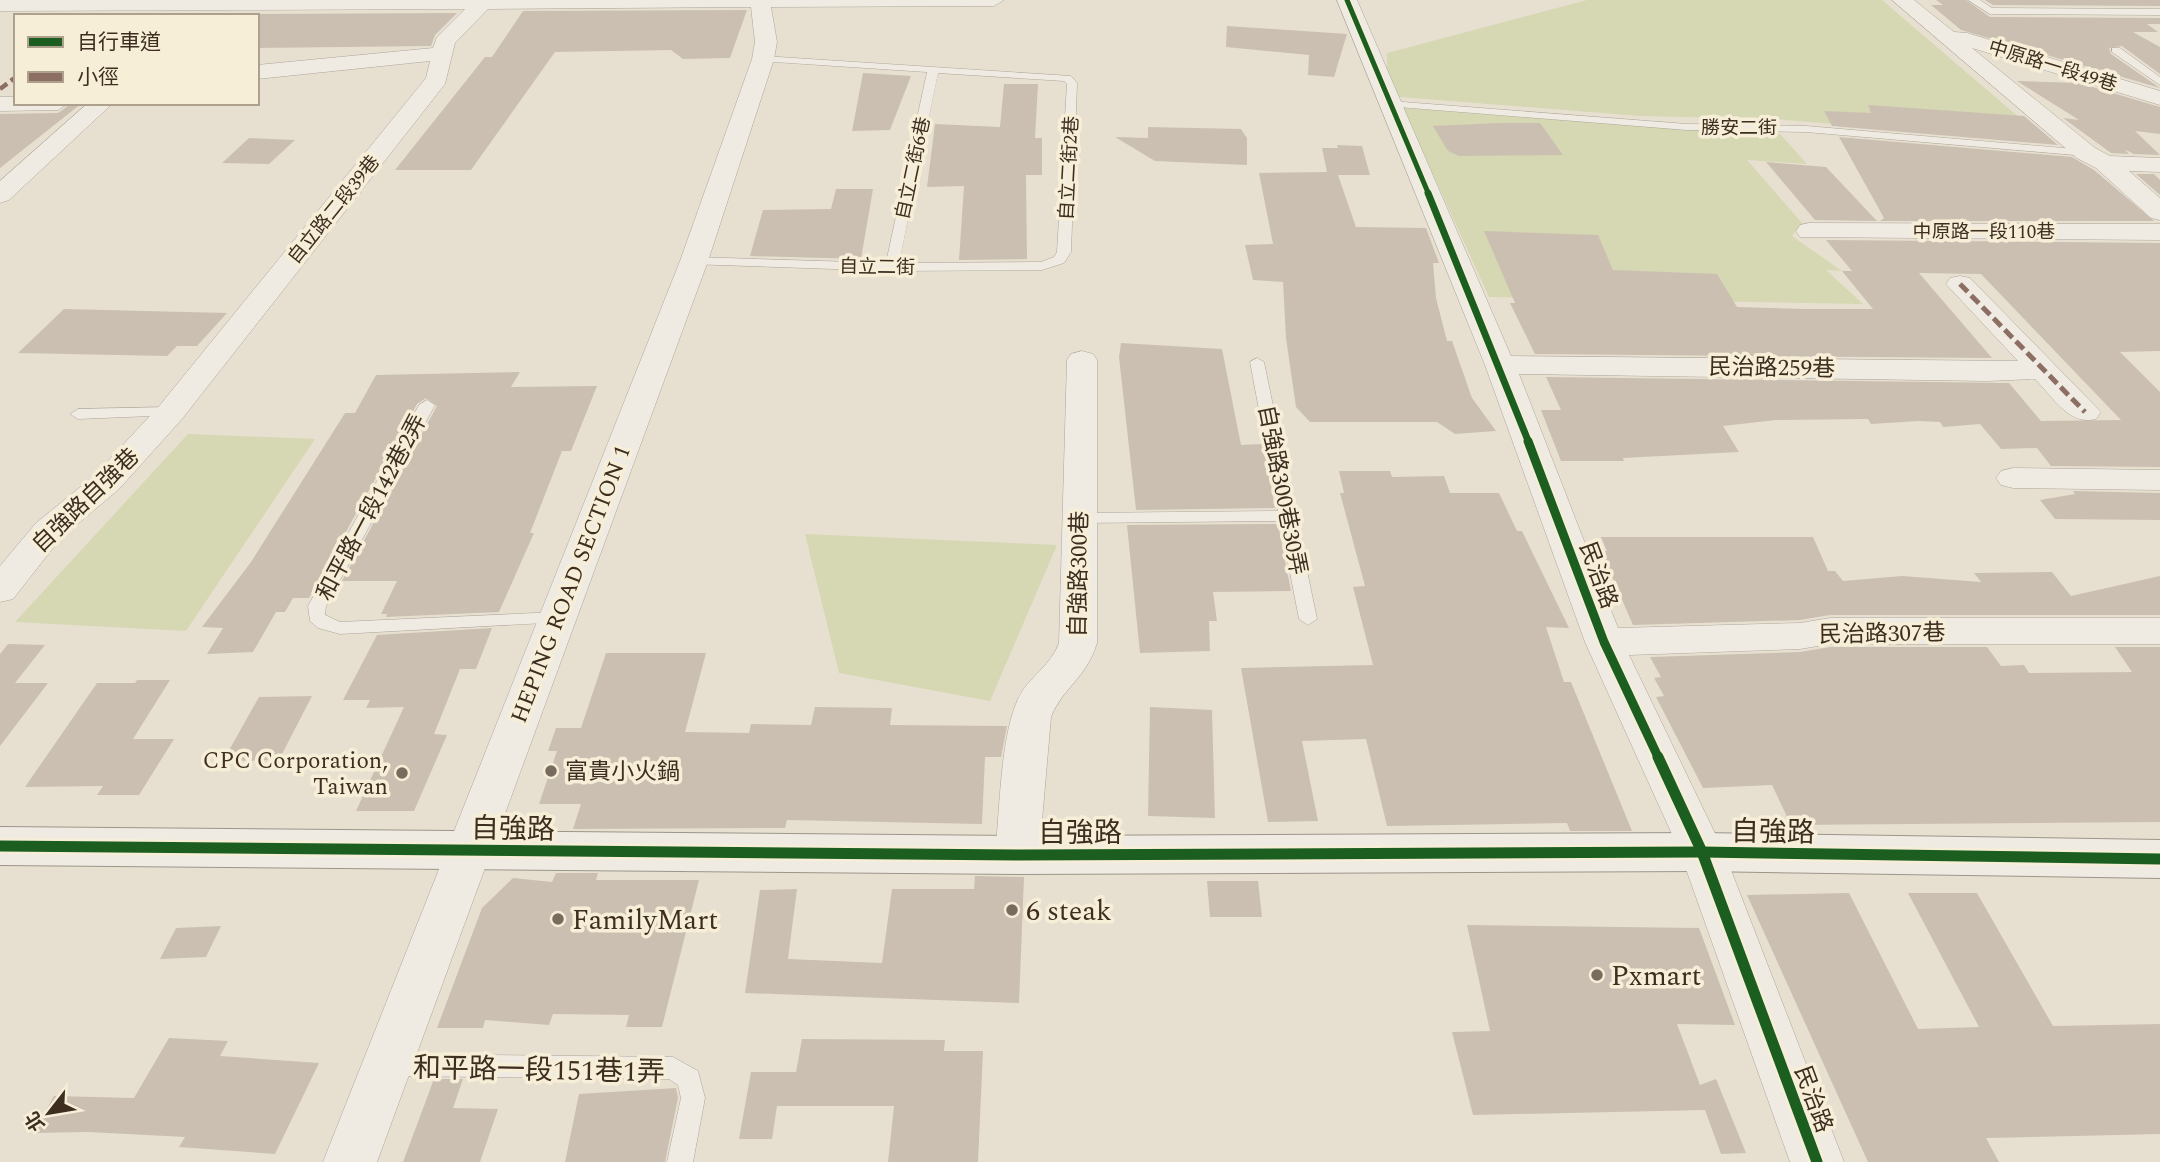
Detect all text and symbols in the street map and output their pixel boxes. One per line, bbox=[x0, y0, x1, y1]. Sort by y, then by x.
legend bbox=[14, 14, 259, 105]
text: 自行車道 bbox=[77, 27, 161, 59]
street label: 中原路一段49巷 bbox=[1985, 33, 2120, 100]
text: 小徑 bbox=[77, 62, 119, 94]
street label: 自立二街6巷 bbox=[888, 114, 939, 222]
street label: 勝安二街 bbox=[1701, 114, 1777, 143]
street label: 自立二街2巷 bbox=[1052, 115, 1087, 221]
street label: 自立路二段39巷 bbox=[281, 149, 387, 271]
street label: 中原路一段110巷 bbox=[1913, 218, 2055, 247]
street label: 自立二街 bbox=[839, 252, 915, 283]
street label: 民治路259巷 bbox=[1708, 350, 1836, 387]
street label: 自強路300巷30弄 bbox=[1248, 402, 1315, 578]
street label: 和平路一段142巷2弄 bbox=[308, 408, 436, 607]
street label: 自強路自強巷 bbox=[24, 441, 148, 562]
street label: HEPING ROAD SECTION 1 bbox=[502, 441, 641, 729]
street label: 自強路300巷 bbox=[1061, 510, 1098, 638]
street label: 民治路 bbox=[1569, 537, 1626, 614]
street label: 民治路307巷 bbox=[1818, 616, 1946, 653]
place label: CPC Corporation, Taiwan bbox=[203, 744, 388, 805]
place label: 富貴小火鍋 bbox=[565, 755, 680, 790]
marker: 富貴小火鍋 bbox=[543, 763, 559, 779]
marker: CPC Corporation, Taiwan bbox=[394, 765, 410, 781]
street label: 自強路 bbox=[471, 807, 555, 852]
street label: 自強路 bbox=[1731, 810, 1815, 855]
street label: 自強路 bbox=[1038, 812, 1122, 855]
place label: 6 steak bbox=[1026, 890, 1112, 933]
place label: FamilyMart bbox=[572, 899, 718, 942]
marker: 6 steak bbox=[1004, 902, 1020, 918]
marker: FamilyMart bbox=[550, 911, 566, 927]
place label: Pxmart bbox=[1611, 955, 1702, 998]
marker: Pxmart bbox=[1589, 967, 1605, 983]
street label: 和平路一段151巷1弄 bbox=[413, 1047, 665, 1094]
street label: 民治路 bbox=[1784, 1061, 1841, 1138]
north arrow bbox=[14, 1078, 84, 1148]
text: 北 bbox=[18, 1105, 53, 1137]

